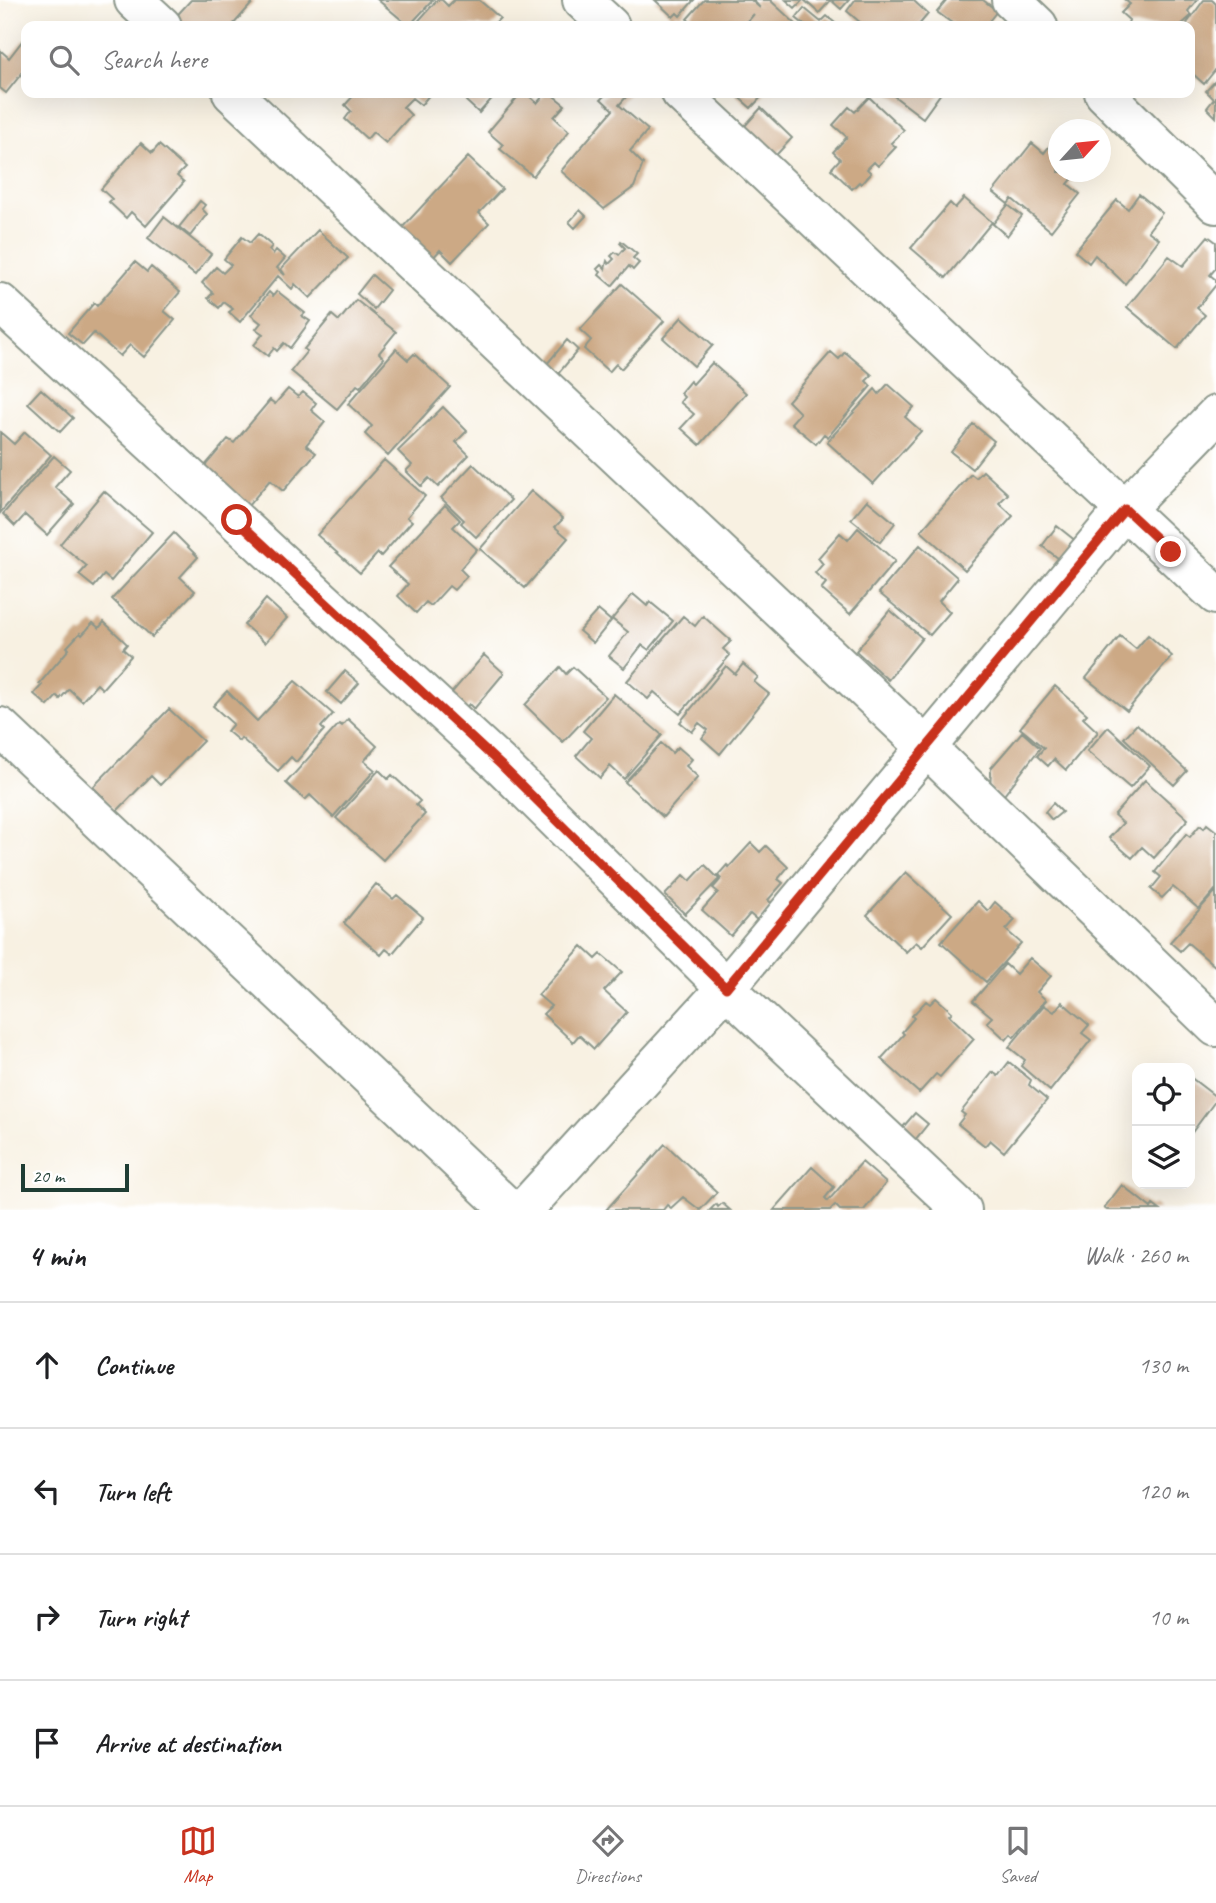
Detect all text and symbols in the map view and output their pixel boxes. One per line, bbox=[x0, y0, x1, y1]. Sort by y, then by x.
search box bbox=[21, 21, 1195, 98]
icon: search bbox=[45, 41, 83, 79]
text: Search here bbox=[101, 43, 207, 76]
north arrow bbox=[1048, 119, 1111, 182]
route start bbox=[221, 504, 252, 535]
route end bbox=[1155, 536, 1186, 567]
map controls bbox=[1132, 1063, 1195, 1189]
button: locate bbox=[1132, 1063, 1195, 1126]
button: layers bbox=[1132, 1126, 1195, 1189]
scale bar bbox=[21, 1161, 130, 1193]
text: 20 m bbox=[32, 1164, 64, 1188]
text: 4 min bbox=[28, 1237, 85, 1275]
text: Walk · 260 m bbox=[1084, 1241, 1188, 1270]
icon: ahead bbox=[28, 1346, 66, 1384]
text: Continue bbox=[95, 1349, 173, 1382]
text: 130 m bbox=[1139, 1351, 1188, 1380]
icon: left bbox=[28, 1472, 66, 1510]
text: Turn left bbox=[95, 1475, 170, 1508]
text: 120 m bbox=[1139, 1477, 1188, 1506]
icon: right bbox=[28, 1598, 66, 1636]
text: Turn right bbox=[95, 1601, 186, 1634]
text: 10 m bbox=[1149, 1603, 1188, 1632]
icon: arrive bbox=[28, 1724, 66, 1762]
text: Arrive at destination bbox=[95, 1727, 281, 1760]
tab: Map bbox=[179, 1822, 217, 1888]
tab: Directions bbox=[575, 1822, 641, 1888]
tab: Saved bbox=[999, 1822, 1037, 1888]

